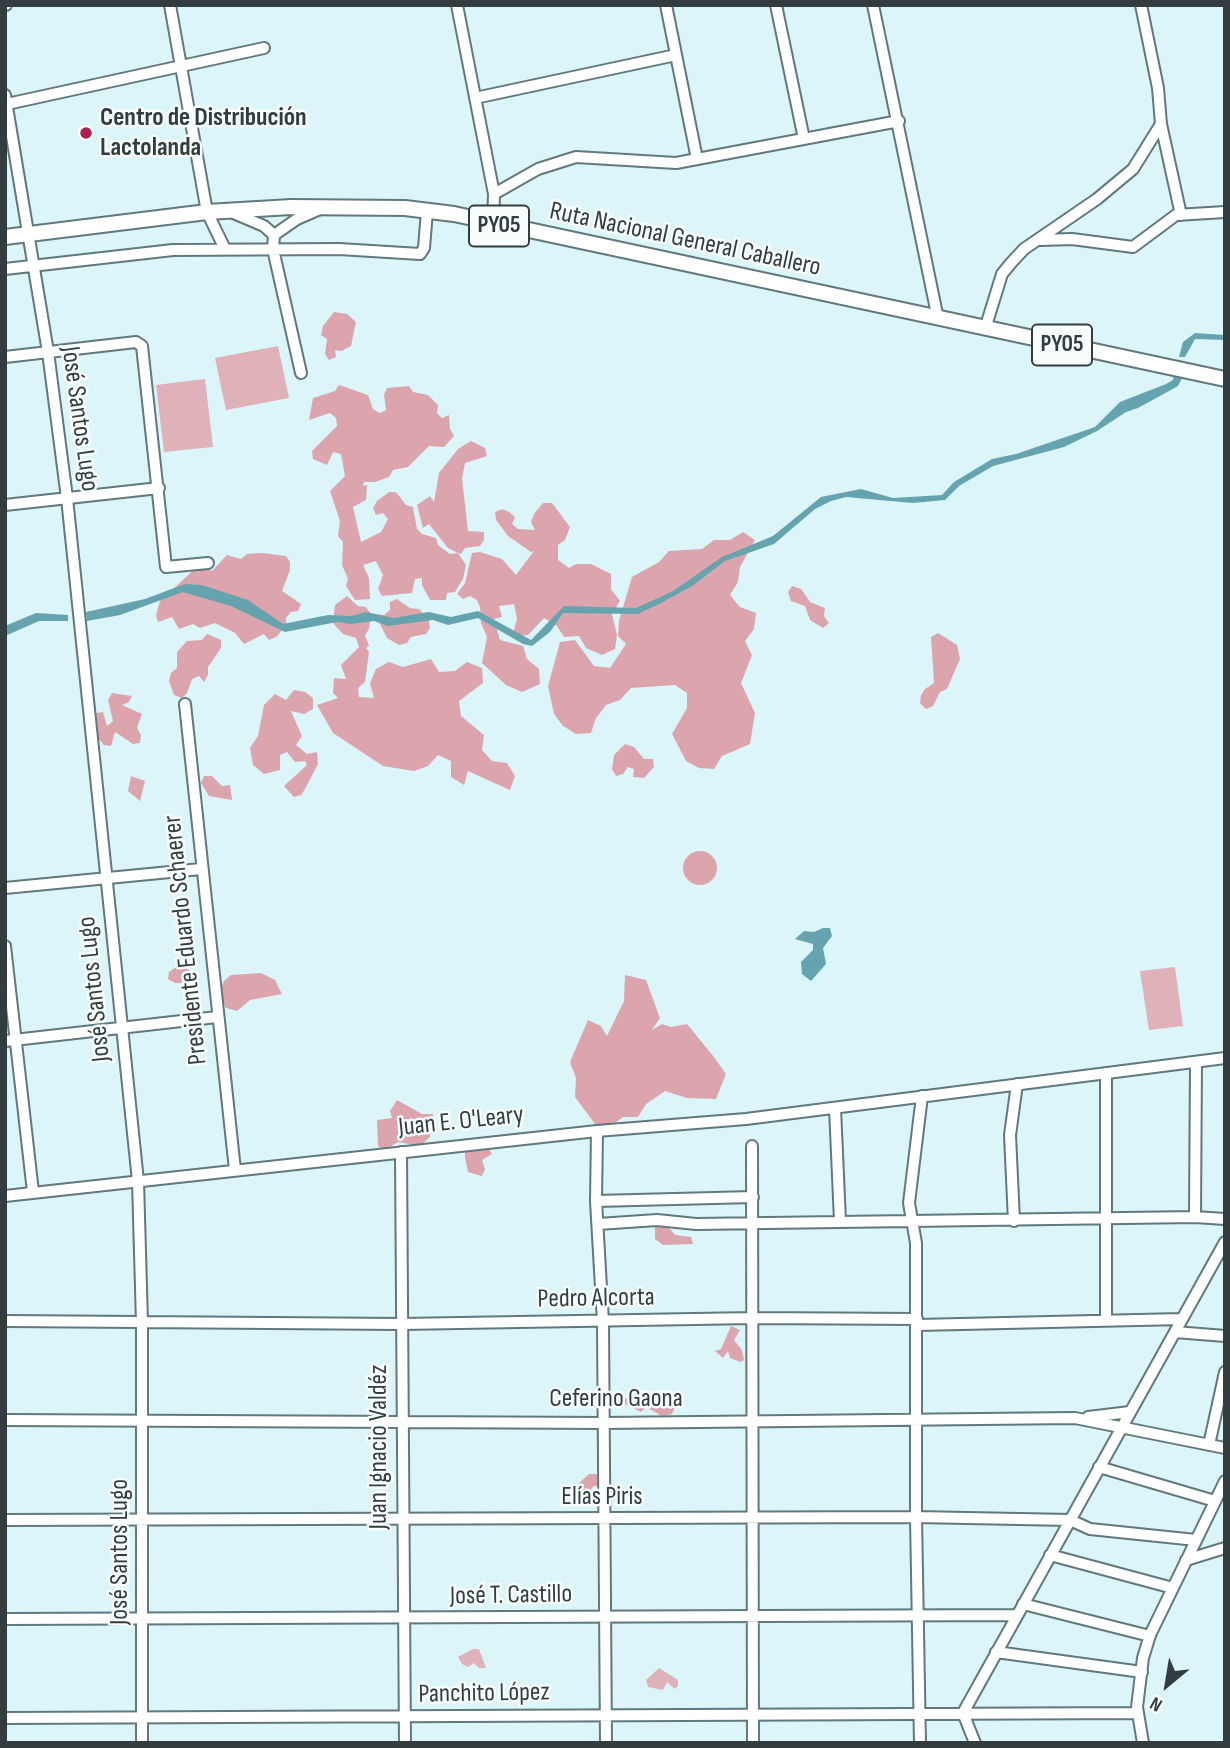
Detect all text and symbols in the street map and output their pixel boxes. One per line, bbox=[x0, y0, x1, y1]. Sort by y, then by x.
place label: Centro de Distribución Lactolanda bbox=[100, 102, 307, 164]
marker: Centro de Distribución Lactolanda bbox=[78, 125, 94, 141]
street label: Ruta Nacional General Caballero bbox=[547, 196, 823, 284]
road number: PY05 bbox=[469, 206, 529, 246]
road number: PY05 bbox=[1032, 324, 1092, 366]
street label: José Santos Lugo bbox=[53, 345, 105, 493]
street label: Presidente Eduardo Schaerer bbox=[157, 814, 215, 1066]
street label: José Santos Lugo bbox=[72, 915, 118, 1063]
street label: Juan E. O'Leary bbox=[397, 1100, 525, 1144]
street label: Pedro Alcorta bbox=[537, 1282, 655, 1316]
street label: Juan Ignacio Valdéz bbox=[363, 1365, 395, 1529]
street label: Ceferino Gaona bbox=[549, 1383, 683, 1415]
street label: José Santos Lugo bbox=[104, 1479, 136, 1625]
street label: Elías Piris bbox=[561, 1481, 643, 1513]
street label: José T. Castillo bbox=[450, 1579, 572, 1613]
north arrow bbox=[1132, 1650, 1202, 1720]
street label: Panchito López bbox=[418, 1677, 550, 1711]
text: N bbox=[1146, 1691, 1166, 1716]

